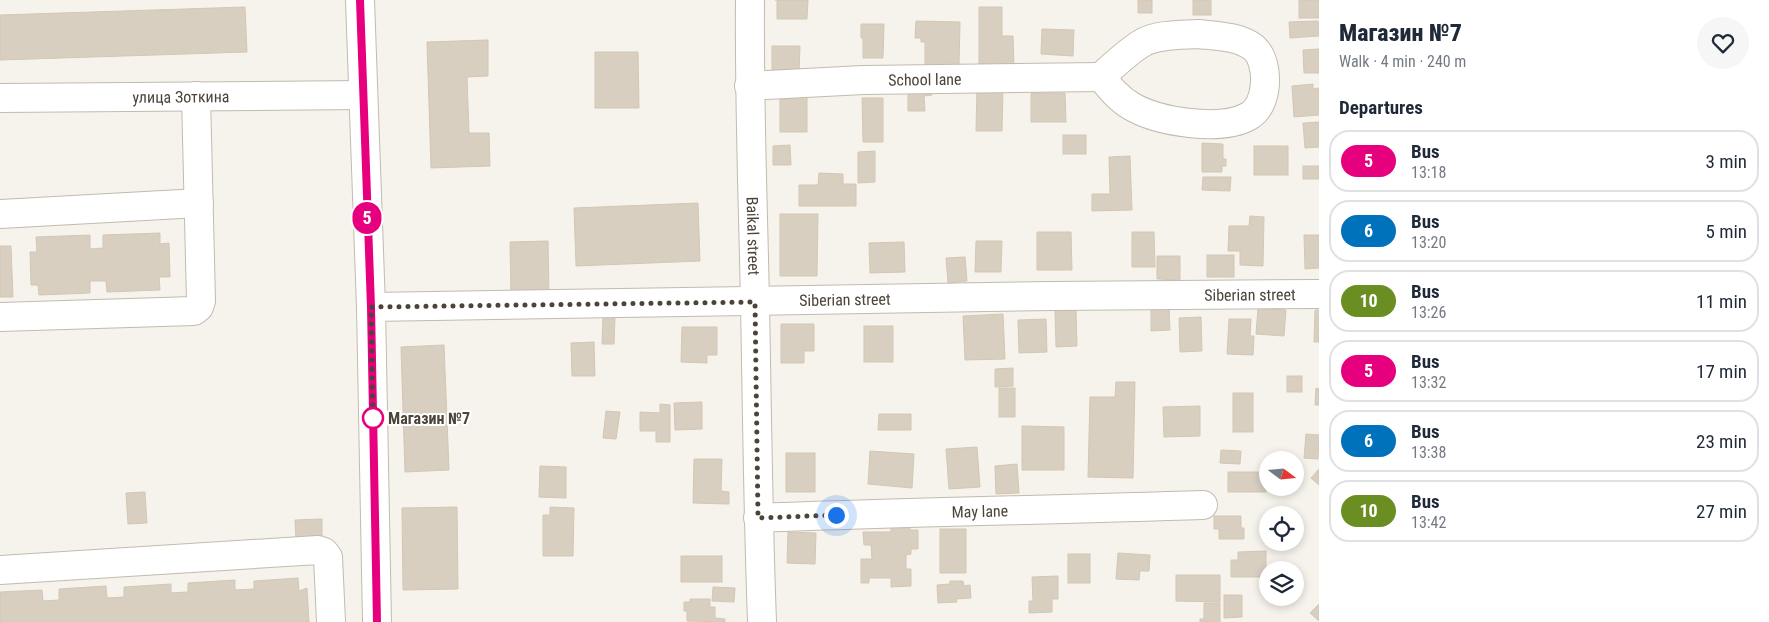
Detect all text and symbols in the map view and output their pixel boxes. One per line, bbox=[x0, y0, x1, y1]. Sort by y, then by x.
button: heart bbox=[1697, 17, 1749, 69]
text: Магазин №7 bbox=[1339, 19, 1462, 47]
text: Walk · 4 min · 240 m bbox=[1339, 52, 1466, 71]
street label: School lane bbox=[888, 70, 962, 90]
street label: улица Зоткина bbox=[132, 87, 230, 107]
text: Departures bbox=[1339, 96, 1423, 119]
text: Bus bbox=[1411, 140, 1440, 163]
text: 5 bbox=[1364, 150, 1373, 171]
text: 3 min bbox=[1705, 150, 1747, 173]
text: 13:18 bbox=[1411, 163, 1446, 182]
street label: Baikal street bbox=[742, 196, 763, 276]
line badge: 5 bbox=[351, 202, 383, 234]
text: 5 bbox=[362, 207, 372, 228]
text: Bus bbox=[1411, 210, 1440, 233]
text: 6 bbox=[1364, 220, 1373, 241]
text: 5 min bbox=[1705, 220, 1747, 243]
text: 13:20 bbox=[1411, 233, 1446, 252]
text: Bus bbox=[1411, 280, 1440, 303]
street label: Siberian street bbox=[1204, 285, 1296, 305]
street label: Siberian street bbox=[799, 290, 891, 310]
text: 10 bbox=[1359, 290, 1378, 311]
text: 11 min bbox=[1696, 290, 1747, 313]
text: 13:26 bbox=[1411, 303, 1446, 322]
text: Bus bbox=[1411, 350, 1440, 373]
text: 5 bbox=[1364, 360, 1373, 381]
text: 17 min bbox=[1696, 360, 1747, 383]
text: 13:32 bbox=[1411, 373, 1446, 392]
marker: Магазин №7 bbox=[362, 407, 384, 429]
place label: Магазин №7 bbox=[388, 409, 470, 428]
text: Bus bbox=[1411, 420, 1440, 443]
text: 6 bbox=[1364, 430, 1373, 451]
text: 23 min bbox=[1696, 430, 1747, 453]
text: 13:38 bbox=[1411, 443, 1446, 462]
north arrow bbox=[1259, 451, 1304, 496]
map controls bbox=[1259, 451, 1304, 606]
text: Bus bbox=[1411, 490, 1440, 513]
text: 10 bbox=[1359, 500, 1378, 521]
text: 27 min bbox=[1696, 500, 1747, 523]
street label: May lane bbox=[951, 501, 1008, 522]
your location bbox=[824, 503, 849, 528]
button: locate bbox=[1259, 506, 1304, 551]
text: 13:42 bbox=[1411, 513, 1446, 532]
button: layers bbox=[1259, 561, 1304, 606]

